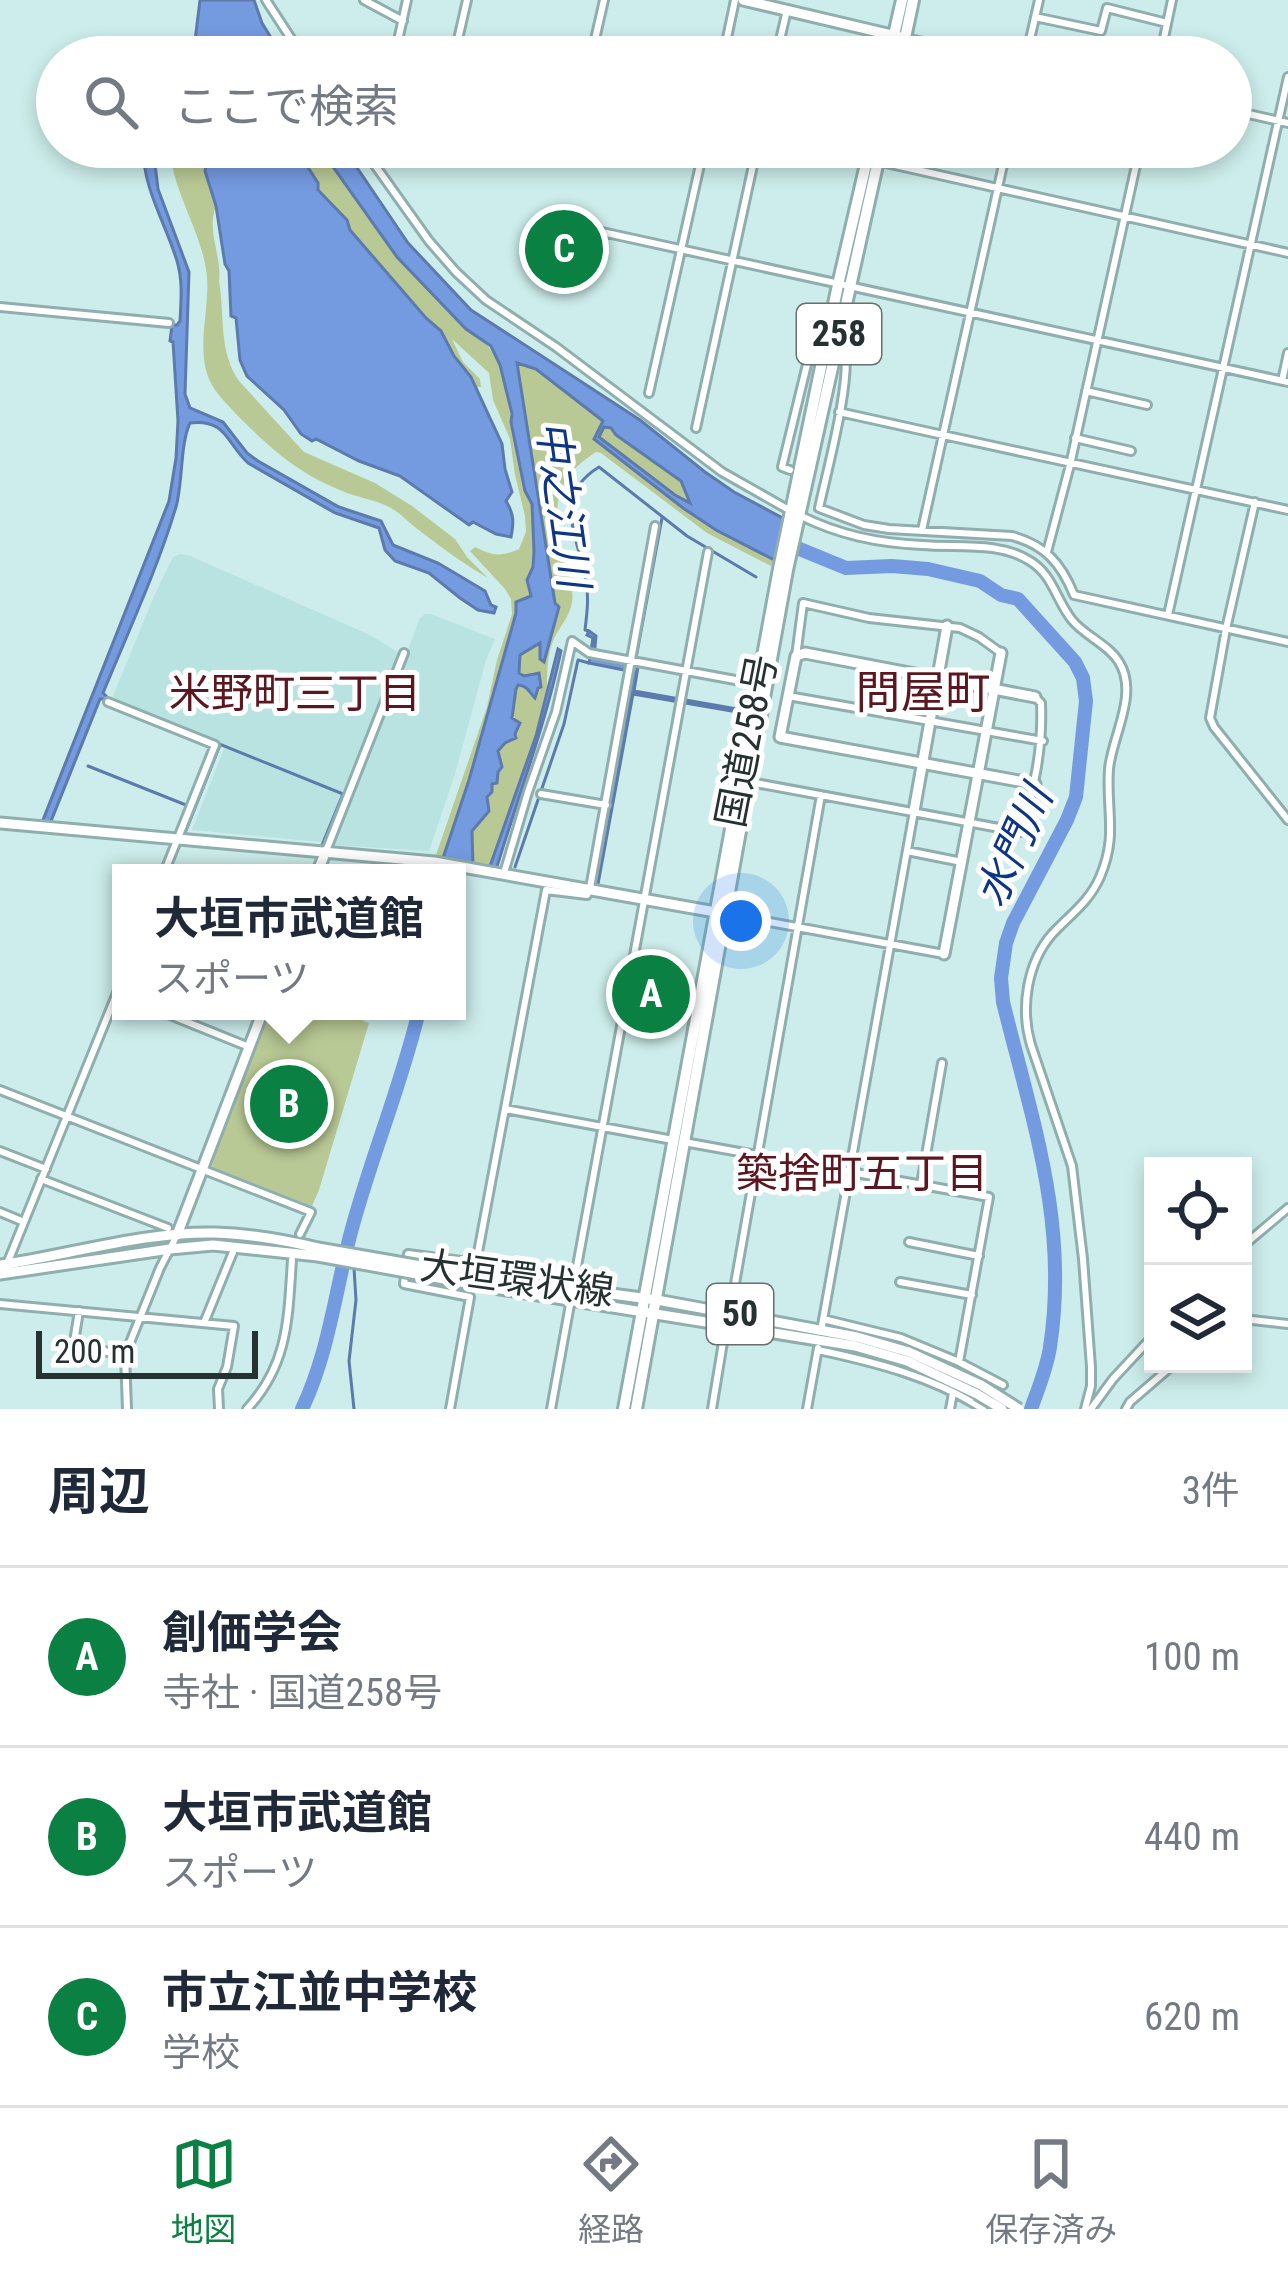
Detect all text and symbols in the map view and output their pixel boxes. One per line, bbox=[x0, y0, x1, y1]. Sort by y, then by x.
search box bbox=[36, 36, 1252, 168]
icon: search bbox=[78, 69, 144, 135]
text: ここで検索 bbox=[174, 80, 399, 133]
pin: C bbox=[525, 204, 603, 294]
road number: 258 bbox=[797, 304, 881, 364]
water label: 中之江川 bbox=[527, 417, 600, 595]
street label: 国道258号 bbox=[708, 651, 786, 831]
district label: 問屋町 bbox=[855, 666, 991, 719]
district label: 米野町三丁目 bbox=[169, 669, 421, 718]
water label: 水門川 bbox=[966, 775, 1064, 914]
popup bbox=[112, 864, 466, 1020]
your location bbox=[711, 891, 771, 951]
text: 大垣市武道館 bbox=[154, 892, 424, 945]
pin: A bbox=[612, 949, 690, 1039]
text: スポーツ bbox=[154, 956, 309, 1002]
pin: B bbox=[250, 1059, 328, 1149]
district label: 築捨町五丁目 bbox=[736, 1149, 988, 1198]
map controls bbox=[1144, 1157, 1252, 1373]
button: locate bbox=[1144, 1157, 1252, 1265]
street label: 大垣環状線 bbox=[417, 1243, 617, 1315]
button: layers bbox=[1144, 1265, 1252, 1373]
road number: 50 bbox=[707, 1284, 773, 1344]
scale bar bbox=[36, 1325, 258, 1378]
text: 200 m bbox=[54, 1332, 135, 1371]
text: 周辺 bbox=[48, 1462, 150, 1521]
text: 3件 bbox=[1182, 1468, 1240, 1514]
text: 創価学会 bbox=[162, 1606, 342, 1659]
text: A bbox=[75, 1634, 99, 1680]
text: 100 m bbox=[1144, 1634, 1240, 1680]
text: 寺社 · 国道258号 bbox=[162, 1670, 442, 1716]
text: 大垣市武道館 bbox=[162, 1786, 432, 1839]
text: B bbox=[76, 1814, 98, 1860]
text: 440 m bbox=[1144, 1814, 1240, 1860]
text: スポーツ bbox=[162, 1850, 317, 1896]
text: 市立江並中学校 bbox=[162, 1966, 477, 2019]
text: C bbox=[76, 1994, 98, 2040]
text: 620 m bbox=[1144, 1994, 1240, 2040]
text: 学校 bbox=[162, 2030, 240, 2076]
tab: 地図 bbox=[171, 2131, 237, 2251]
tab: 経路 bbox=[578, 2131, 644, 2251]
tab: 保存済み bbox=[985, 2131, 1117, 2251]

